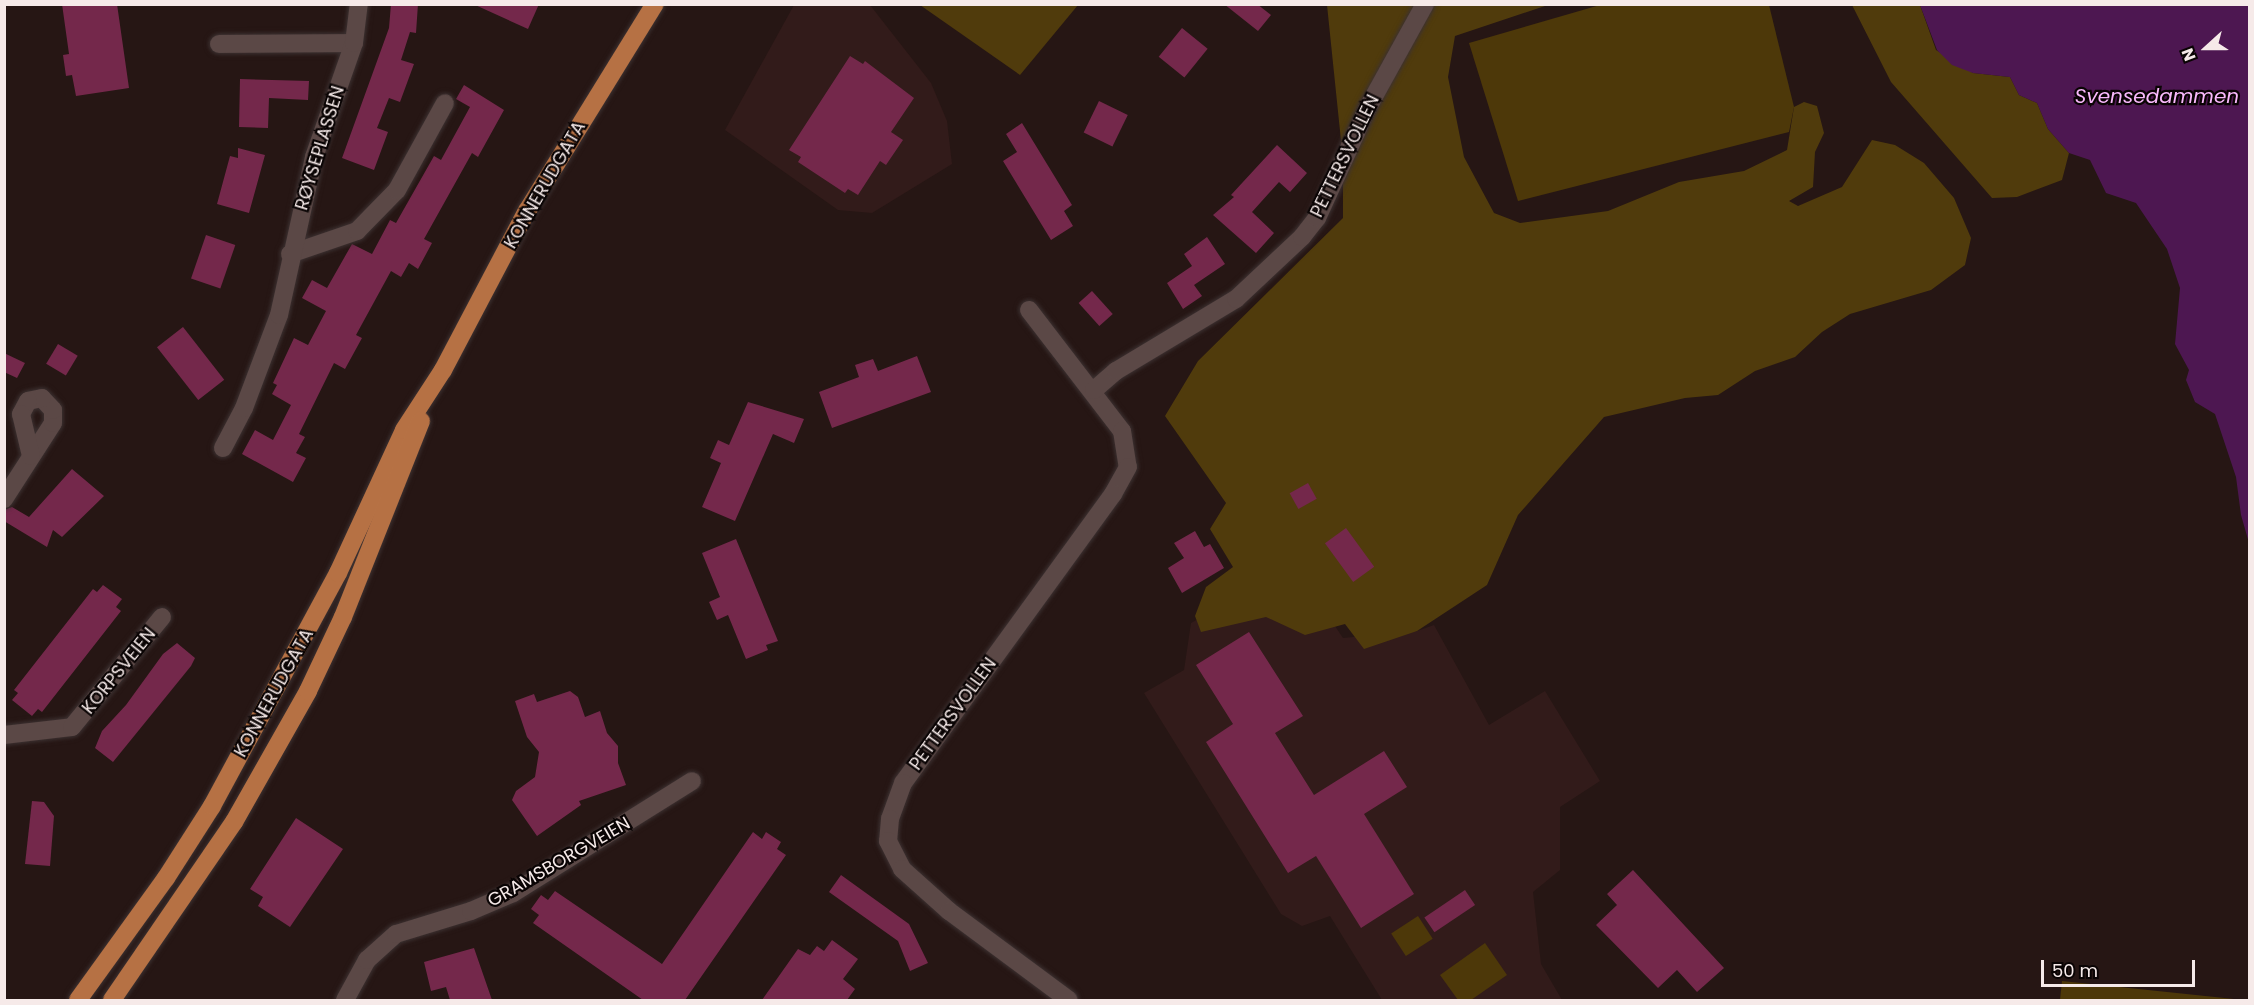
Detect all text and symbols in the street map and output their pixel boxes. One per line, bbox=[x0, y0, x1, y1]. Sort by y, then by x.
north arrow bbox=[2176, 18, 2236, 78]
text: N bbox=[2176, 45, 2202, 64]
street label: RØYSEPLASSEN bbox=[291, 83, 349, 213]
water label: Svensedammen bbox=[2075, 84, 2239, 108]
street label: PETTERSVOLLEN bbox=[1306, 91, 1384, 221]
street label: KONNERUDGATA bbox=[500, 118, 590, 252]
street label: KORPSVEIEN bbox=[78, 624, 160, 718]
street label: KONNERUDGATA bbox=[230, 625, 318, 761]
street label: PETTERSVOLLEN bbox=[905, 654, 1001, 774]
street label: GRAMSBORGVEIEN bbox=[484, 812, 634, 912]
scale bar bbox=[2044, 948, 2198, 986]
text: 50 m bbox=[2052, 958, 2098, 983]

